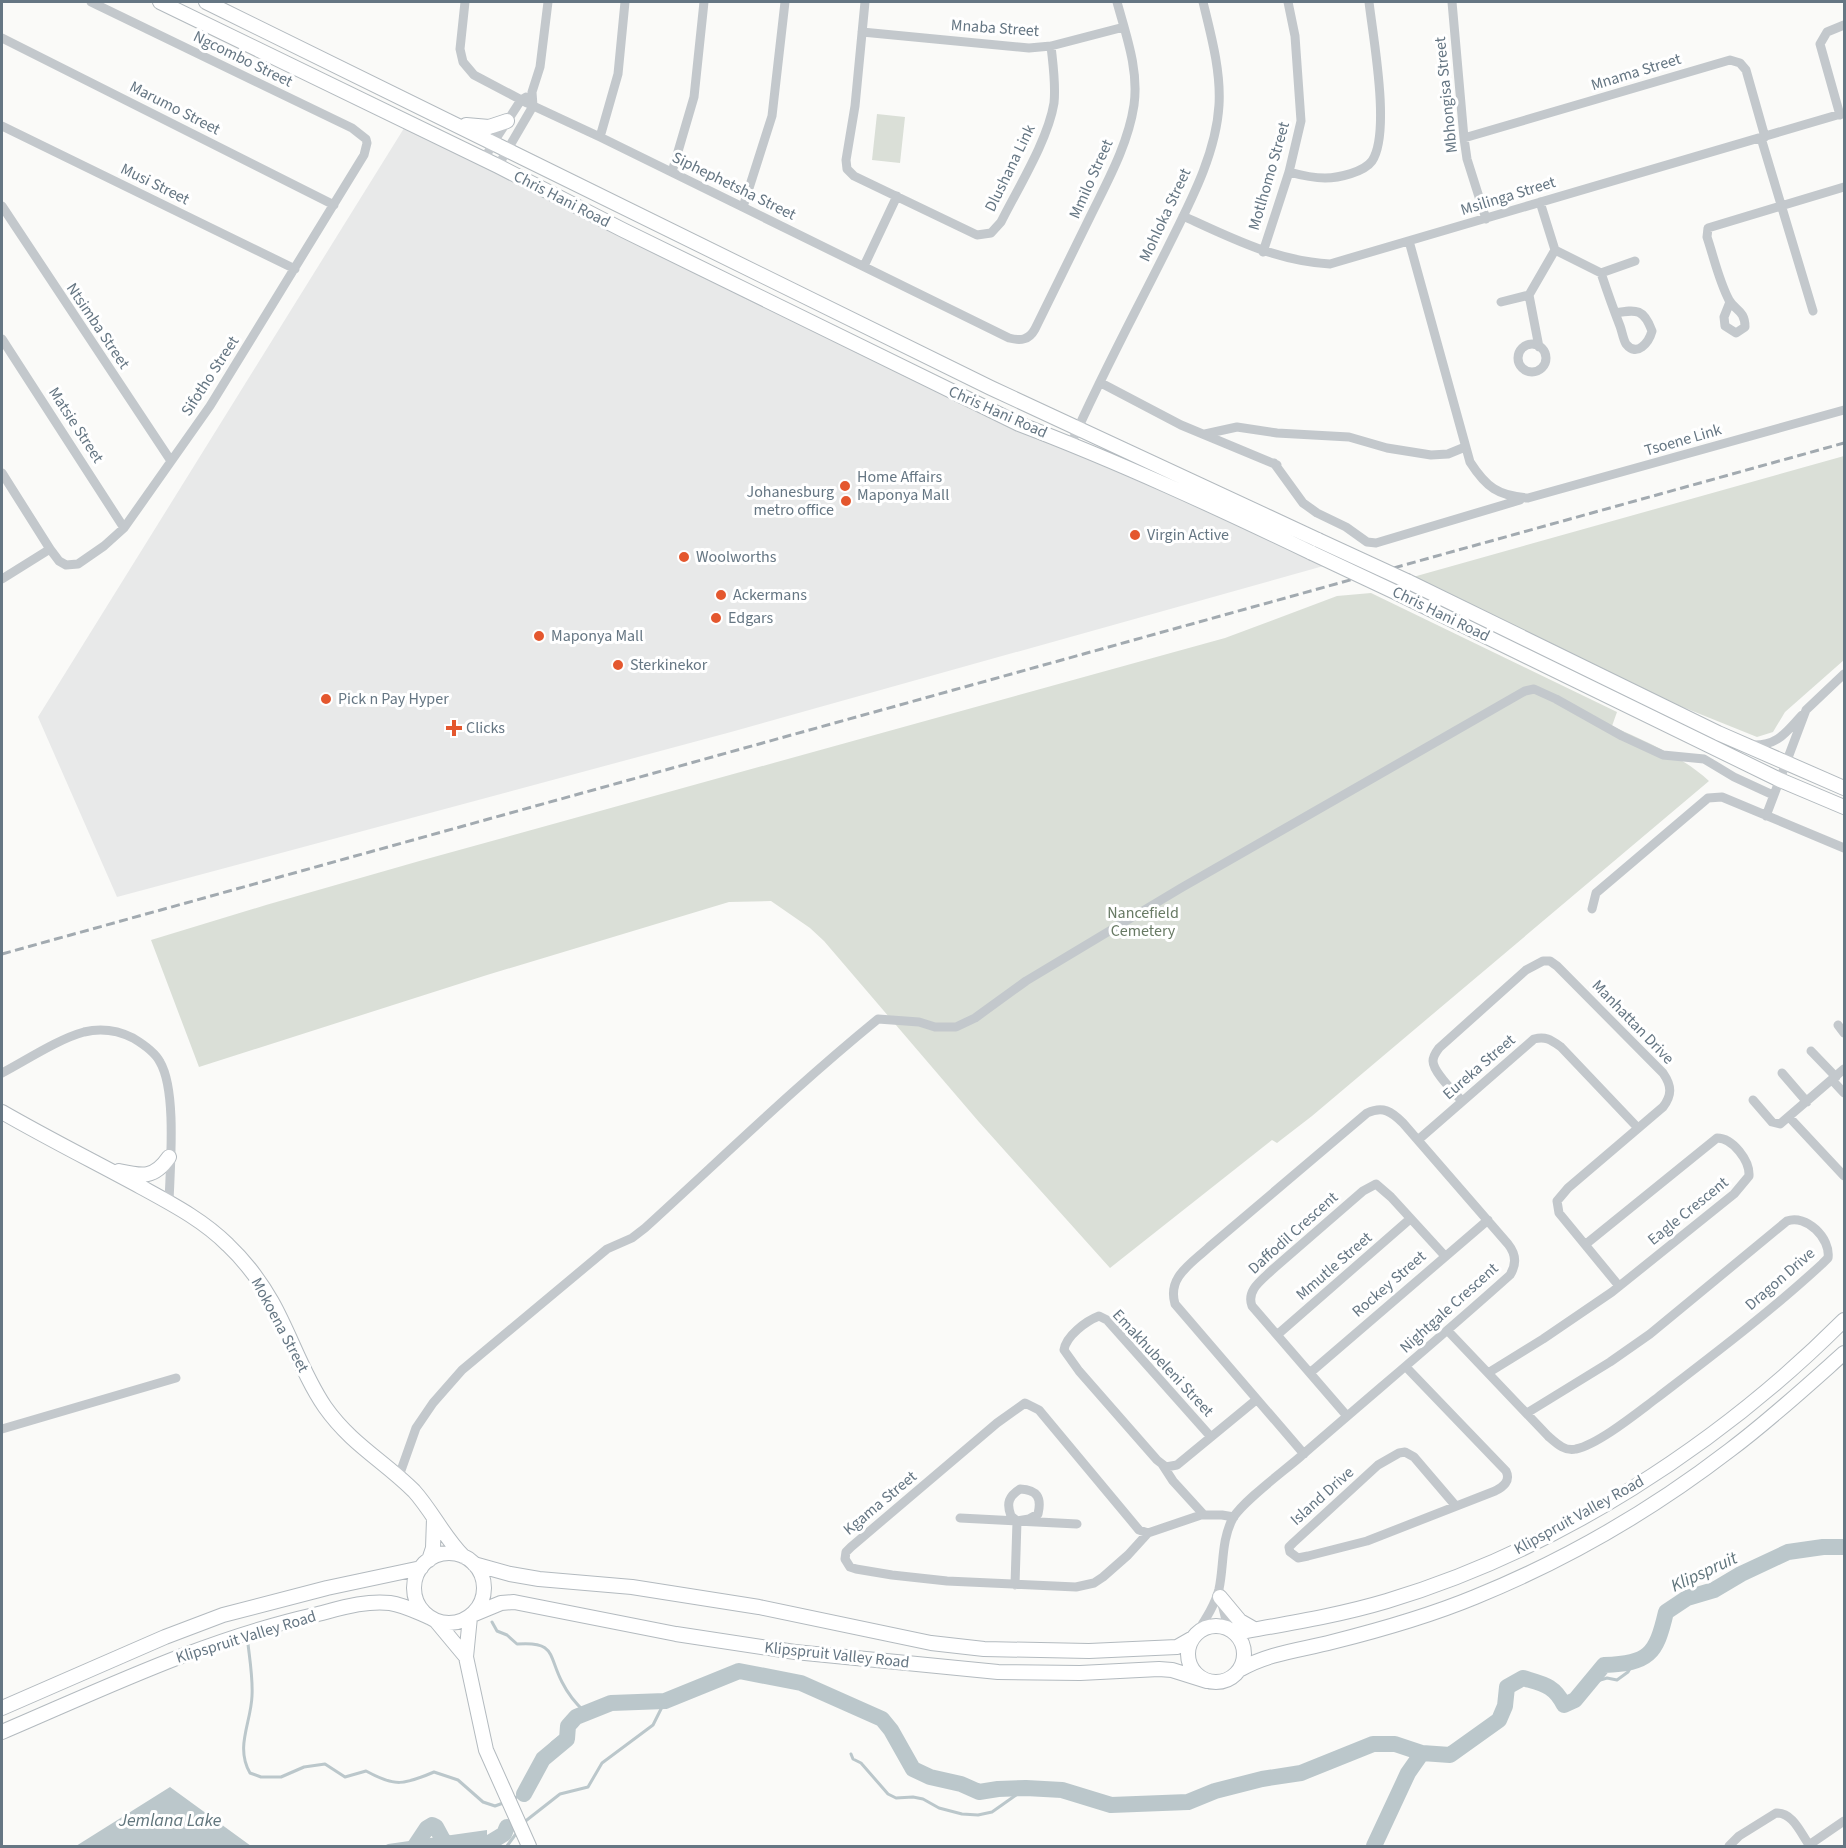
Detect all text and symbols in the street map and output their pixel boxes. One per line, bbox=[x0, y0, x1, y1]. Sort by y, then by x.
street label: Mnaba Street bbox=[950, 14, 1040, 42]
street label: Ngcombo Street bbox=[190, 25, 297, 93]
street label: Mbhongisa Street bbox=[1429, 35, 1463, 154]
street label: Mnama Street bbox=[1588, 48, 1684, 96]
street label: Marumo Street bbox=[126, 76, 225, 141]
street label: Motlhomo Street bbox=[1243, 119, 1295, 233]
street label: Dlushana Link bbox=[979, 121, 1041, 215]
street label: Mmilo Street bbox=[1064, 135, 1119, 222]
street label: Siphephetsha Street bbox=[668, 146, 800, 226]
street label: Musi Street bbox=[117, 158, 194, 210]
street label: Mohloka Street bbox=[1134, 164, 1197, 265]
street label: Chris Hani Road bbox=[510, 165, 614, 233]
street label: Msilinga Street bbox=[1458, 171, 1559, 221]
street label: Ntsimba Street bbox=[61, 279, 135, 374]
street label: Sifotho Street bbox=[176, 331, 244, 420]
street label: Chris Hani Road bbox=[945, 380, 1051, 444]
street label: Matsie Street bbox=[43, 383, 109, 468]
street label: Tsoene Link bbox=[1642, 418, 1724, 461]
place label: Home Affairs Maponya Mall bbox=[857, 466, 949, 506]
marker: Home Affairs Maponya Mall bbox=[838, 479, 852, 493]
place label: Johanesburg metro office bbox=[746, 481, 834, 521]
marker: Johanesburg metro office bbox=[839, 494, 853, 508]
place label: Virgin Active bbox=[1147, 524, 1229, 546]
marker: Virgin Active bbox=[1128, 528, 1142, 542]
place label: Woolworths bbox=[696, 546, 777, 568]
marker: Woolworths bbox=[677, 550, 691, 564]
street label: Chris Hani Road bbox=[1389, 581, 1493, 647]
place label: Ackermans bbox=[733, 584, 807, 606]
marker: Ackermans bbox=[714, 588, 728, 602]
place label: Edgars bbox=[728, 607, 774, 629]
marker: Edgars bbox=[709, 611, 723, 625]
place label: Maponya Mall bbox=[551, 625, 643, 647]
marker: Maponya Mall bbox=[532, 629, 546, 643]
place label: Sterkinekor bbox=[630, 654, 708, 676]
marker: Sterkinekor bbox=[611, 658, 625, 672]
place label: Pick n Pay Hyper bbox=[338, 688, 449, 710]
marker: Pick n Pay Hyper bbox=[319, 692, 333, 706]
place label: Clicks bbox=[466, 717, 505, 739]
marker: Clicks bbox=[447, 721, 461, 735]
park label: Nancefield Cemetery bbox=[1107, 902, 1179, 942]
street label: Manhattan Drive bbox=[1587, 975, 1679, 1069]
street label: Eureka Street bbox=[1438, 1029, 1520, 1105]
street label: Eagle Crescent bbox=[1643, 1171, 1733, 1250]
street label: Daffodil Crescent bbox=[1243, 1186, 1343, 1279]
street label: Mmutle Street bbox=[1291, 1226, 1377, 1305]
street label: Dragon Drive bbox=[1740, 1242, 1820, 1316]
street label: Rockey Street bbox=[1347, 1245, 1431, 1322]
street label: Nightgale Crescent bbox=[1395, 1257, 1503, 1358]
street label: Mokoena Street bbox=[246, 1274, 315, 1377]
street label: Emakhubeleni Street bbox=[1107, 1304, 1219, 1422]
street label: Island Drive bbox=[1285, 1462, 1359, 1530]
street label: Kgama Street bbox=[839, 1465, 922, 1540]
street label: Klipspruit Valley Road bbox=[1510, 1470, 1648, 1560]
water label: Klipspruit bbox=[1667, 1545, 1742, 1598]
street label: Klipspruit Valley Road bbox=[173, 1605, 319, 1669]
street label: Klipspruit Valley Road bbox=[763, 1636, 911, 1674]
water label: Jemlana Lake bbox=[118, 1808, 222, 1833]

